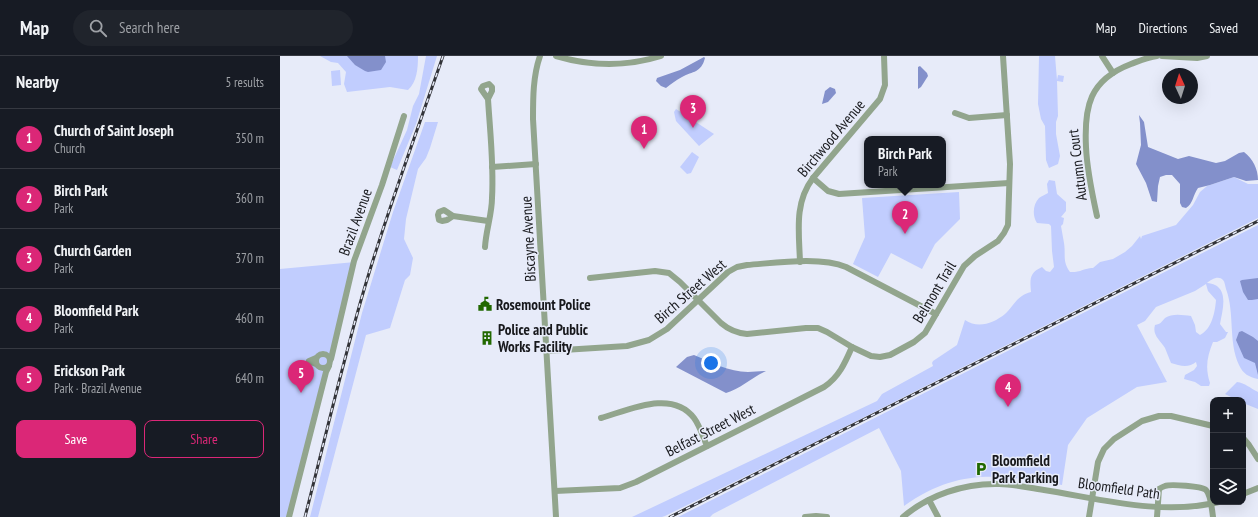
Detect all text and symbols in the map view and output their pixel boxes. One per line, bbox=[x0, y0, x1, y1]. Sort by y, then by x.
search box bbox=[73, 10, 353, 46]
text: Map bbox=[20, 16, 49, 40]
icon: search bbox=[87, 17, 109, 39]
text: Search here bbox=[119, 18, 180, 37]
text: Map bbox=[1096, 19, 1116, 37]
text: Directions bbox=[1138, 19, 1187, 37]
text: Saved bbox=[1209, 19, 1238, 37]
north arrow bbox=[1162, 68, 1198, 104]
text: Nearby bbox=[16, 71, 59, 93]
text: 5 results bbox=[225, 74, 264, 91]
pin: 3 bbox=[680, 95, 706, 128]
street label: Birchwood Avenue bbox=[793, 95, 869, 181]
pin: 1 bbox=[631, 116, 657, 149]
text: Church of Saint Joseph bbox=[54, 121, 174, 140]
street label: Autumn Court bbox=[1063, 128, 1091, 202]
text: 1 bbox=[26, 130, 32, 147]
text: 350 m bbox=[235, 130, 264, 147]
popup bbox=[864, 136, 946, 188]
text: Church bbox=[54, 140, 85, 157]
text: Birch Park bbox=[878, 144, 932, 163]
text: Park bbox=[878, 163, 897, 180]
text: Birch Park bbox=[54, 181, 108, 200]
street label: Brazil Avenue bbox=[334, 186, 376, 258]
text: 2 bbox=[26, 190, 32, 207]
text: 360 m bbox=[235, 190, 264, 207]
street label: Biscayne Avenue bbox=[516, 196, 540, 282]
text: Park bbox=[54, 200, 73, 217]
pin: 2 bbox=[892, 201, 918, 234]
text: Church Garden bbox=[54, 241, 132, 260]
text: 3 bbox=[26, 250, 32, 267]
text: 370 m bbox=[235, 250, 264, 267]
street label: Birch Street West bbox=[650, 255, 730, 327]
street label: Belmont Trail bbox=[908, 257, 960, 326]
text: Park bbox=[54, 260, 73, 277]
place label: Rosemount Police bbox=[496, 295, 591, 314]
public building icon: Rosemount Police bbox=[477, 296, 493, 312]
text: Bloomfield Park bbox=[54, 301, 139, 320]
text: 4 bbox=[26, 310, 32, 327]
text: 460 m bbox=[235, 310, 264, 327]
text: Park bbox=[54, 320, 73, 337]
place label: Police and Public Works Facility bbox=[497, 320, 589, 356]
building icon: Police and Public Works Facility bbox=[479, 330, 495, 346]
your location bbox=[701, 353, 721, 373]
pin: 5 bbox=[288, 360, 314, 393]
text: Erickson Park bbox=[54, 361, 125, 380]
text: 5 bbox=[26, 370, 32, 387]
text: 640 m bbox=[235, 370, 264, 387]
pin: 4 bbox=[995, 374, 1021, 407]
text: Park · Brazil Avenue bbox=[54, 380, 142, 397]
map controls bbox=[1210, 397, 1246, 505]
button: + bbox=[1210, 397, 1246, 433]
street label: Belfast Street West bbox=[662, 399, 758, 461]
button: Save bbox=[16, 420, 136, 458]
button: Share bbox=[144, 420, 264, 458]
button: − bbox=[1210, 433, 1246, 469]
place label: Bloomfield Park Parking bbox=[992, 451, 1059, 487]
parking icon: Bloomfield Park Parking bbox=[973, 461, 989, 477]
button: layers bbox=[1210, 469, 1246, 505]
street label: Bloomfield Path bbox=[1077, 473, 1161, 503]

